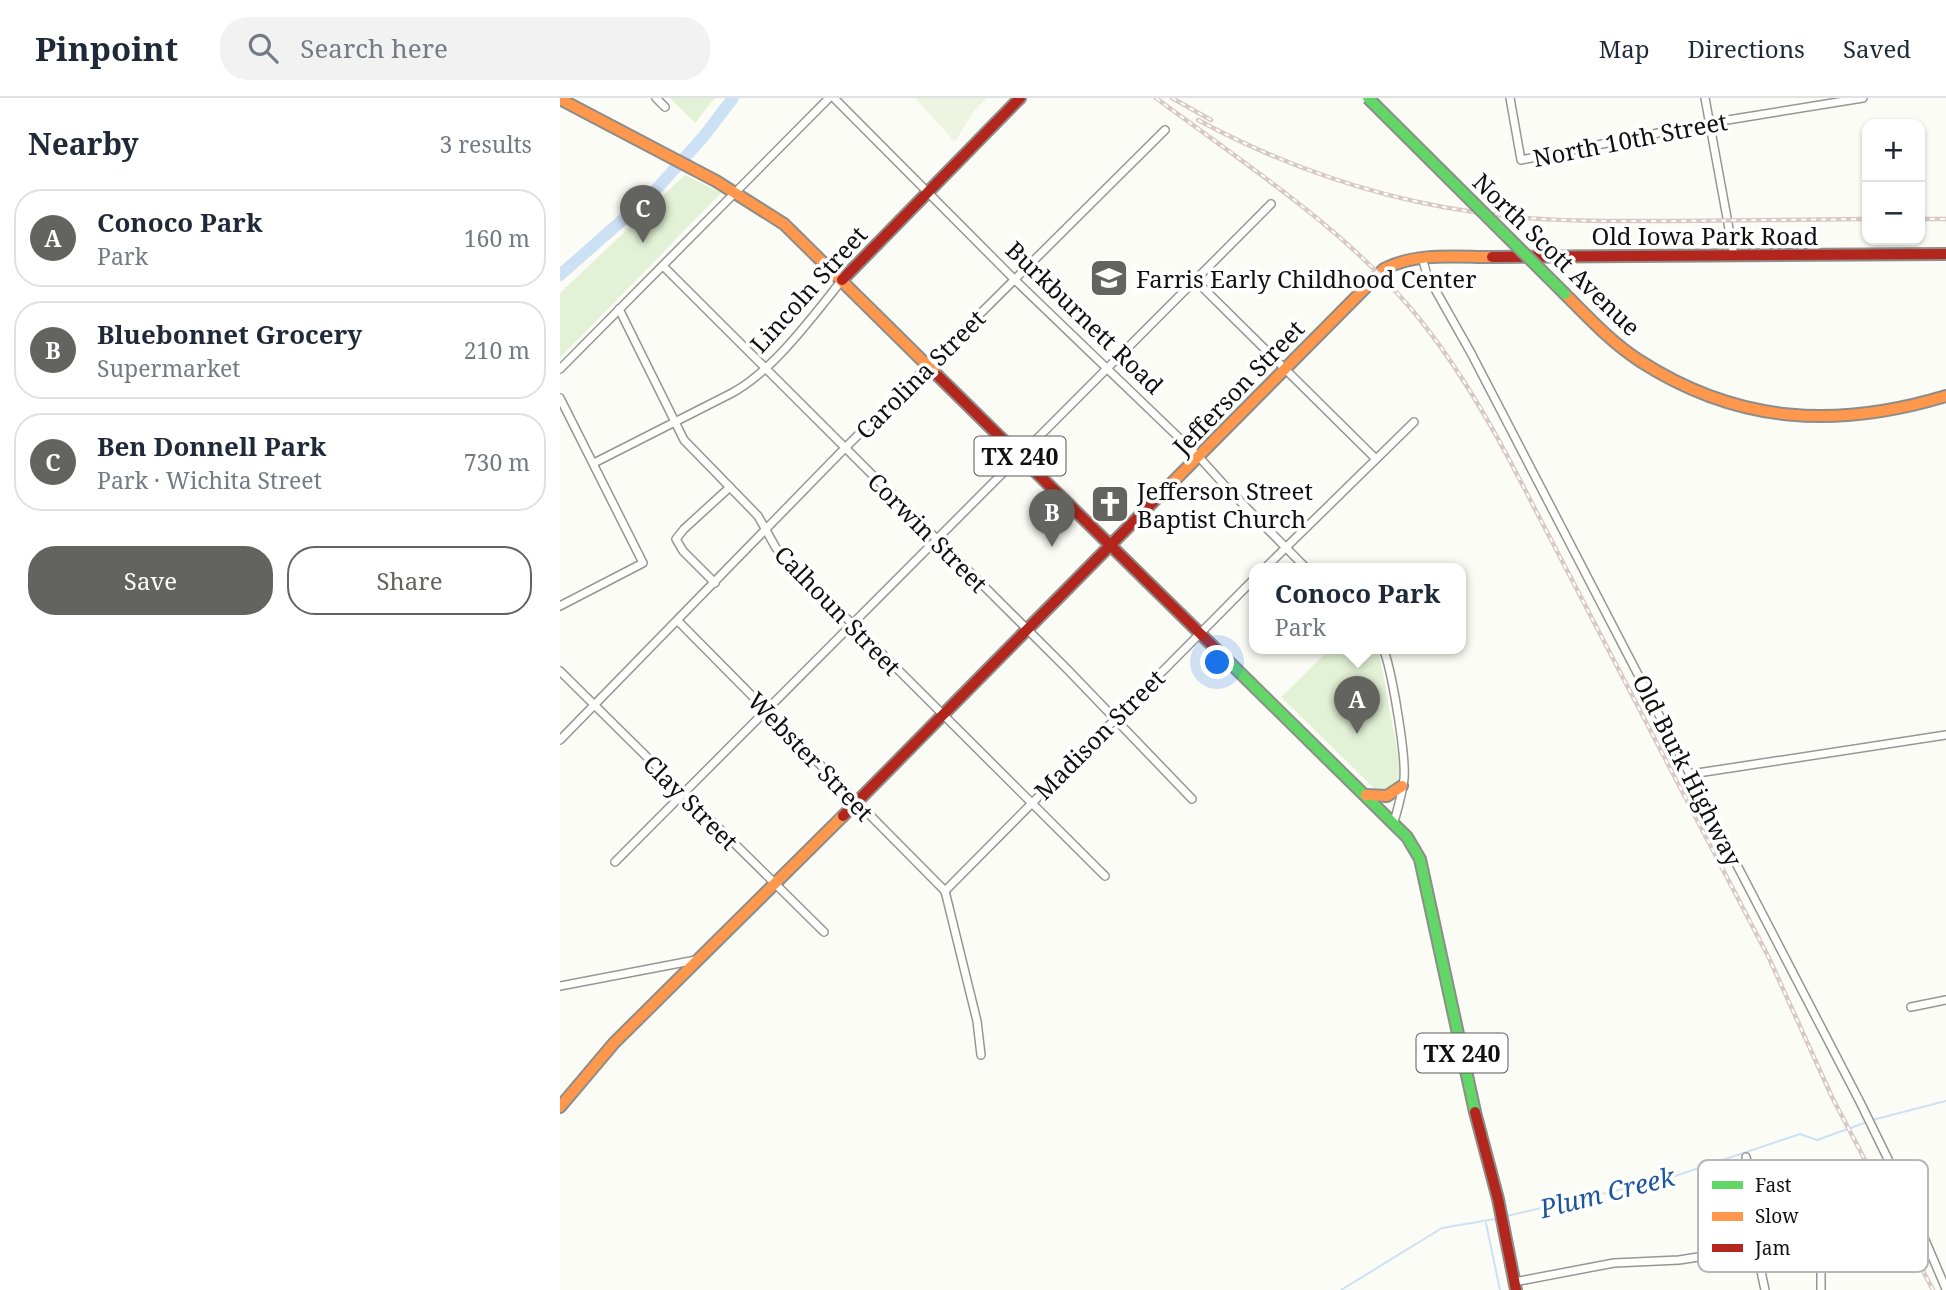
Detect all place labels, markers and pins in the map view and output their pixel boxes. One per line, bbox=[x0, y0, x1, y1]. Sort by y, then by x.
pin: C bbox=[620, 185, 666, 243]
school or university icon: Farris Early Childhood Center bbox=[1088, 257, 1130, 299]
place label: Farris Early Childhood Center bbox=[1136, 262, 1476, 295]
place label: Jefferson Street Baptist Church bbox=[1136, 474, 1313, 535]
church icon: Jefferson Street Baptist Church bbox=[1089, 483, 1131, 525]
pin: B bbox=[1029, 489, 1075, 547]
pin: A bbox=[1334, 676, 1380, 734]

